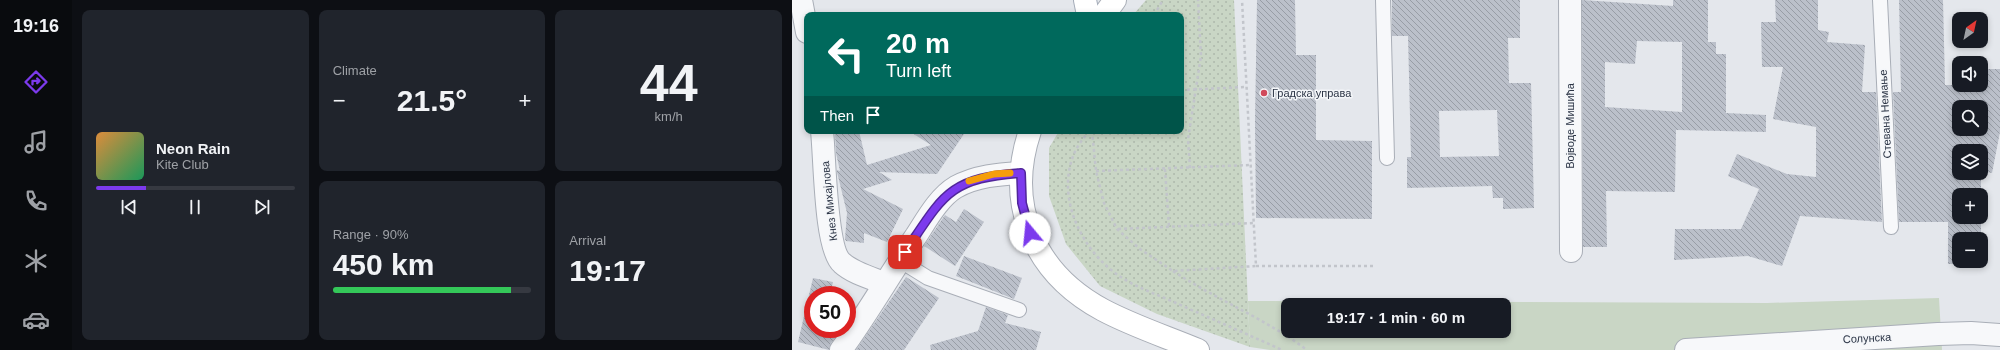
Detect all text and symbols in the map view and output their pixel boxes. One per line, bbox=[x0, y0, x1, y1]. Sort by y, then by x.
north arrow bbox=[1952, 12, 1988, 48]
map controls bbox=[1952, 12, 1988, 268]
text: 19:16 bbox=[13, 16, 59, 36]
icon: left bbox=[820, 28, 872, 80]
text: 20 m bbox=[886, 28, 950, 59]
text: 44 bbox=[640, 54, 698, 112]
button: sound bbox=[1952, 56, 1988, 92]
text: Turn left bbox=[886, 61, 951, 81]
text: Climate bbox=[333, 63, 377, 78]
icon: directions bbox=[22, 68, 50, 96]
street label: Стевана Немање bbox=[1877, 69, 1893, 159]
street label: Војводе Мишића bbox=[1564, 82, 1576, 169]
text: 21.5° bbox=[397, 84, 467, 117]
place label: Градска управа bbox=[1272, 87, 1352, 99]
text: − bbox=[333, 88, 346, 113]
text: + bbox=[518, 88, 531, 113]
marker: Градска управа bbox=[1259, 88, 1269, 98]
button: search bbox=[1952, 100, 1988, 136]
icon: arrive bbox=[862, 104, 884, 126]
text: Then bbox=[820, 107, 854, 124]
text: km/h bbox=[655, 109, 683, 124]
icon: music bbox=[22, 128, 50, 156]
text: Neon Rain bbox=[156, 140, 230, 157]
button: layers bbox=[1952, 144, 1988, 180]
text: Kite Club bbox=[156, 157, 209, 172]
street label: Кнез Михајлова bbox=[819, 160, 839, 242]
icon: phone bbox=[22, 187, 50, 215]
button: + bbox=[1952, 188, 1988, 224]
icon: previous bbox=[118, 196, 140, 218]
icon: pause bbox=[184, 196, 206, 218]
icon: next bbox=[251, 196, 273, 218]
position arrow bbox=[1009, 212, 1051, 254]
text: Range · 90% bbox=[333, 227, 409, 242]
button: − bbox=[1952, 232, 1988, 268]
text: Arrival bbox=[569, 233, 606, 248]
pin bbox=[888, 235, 922, 269]
icon: arrive bbox=[894, 241, 916, 263]
icon: climate bbox=[22, 247, 50, 275]
text: 450 km bbox=[333, 248, 434, 281]
text: 19:17 bbox=[569, 254, 646, 287]
speed limit sign: 50 bbox=[804, 286, 856, 338]
icon: car bbox=[22, 306, 50, 334]
text: 19:17 · 1 min · 60 m bbox=[1327, 309, 1465, 326]
street label: Солунска bbox=[1842, 331, 1892, 345]

